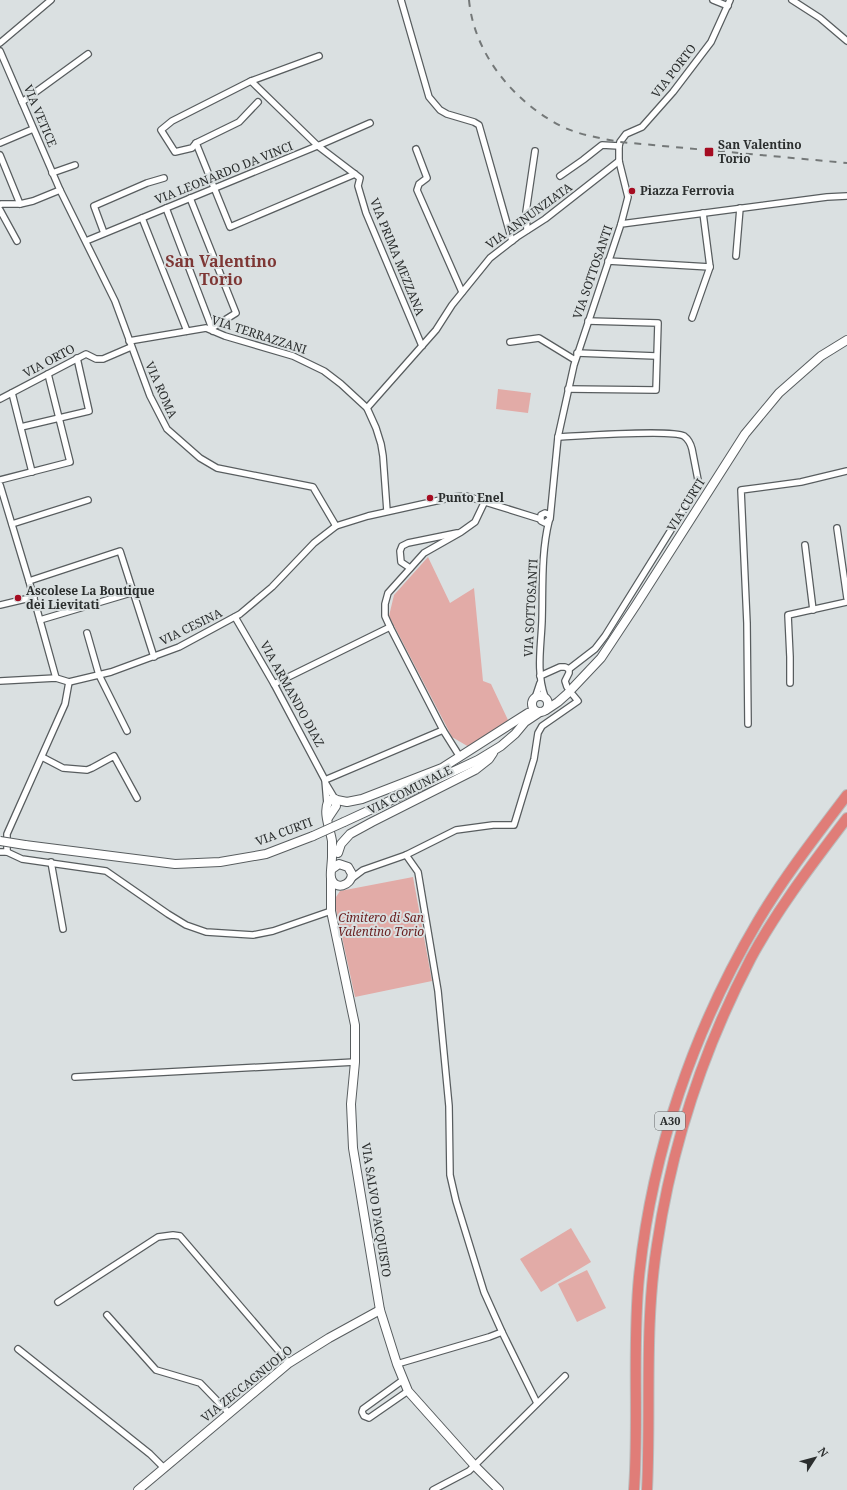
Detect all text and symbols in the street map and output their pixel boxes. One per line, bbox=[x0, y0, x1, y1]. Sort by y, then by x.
street label: VIA PORTO bbox=[647, 40, 700, 101]
street label: VIA VETICE bbox=[20, 82, 61, 150]
place label: San Valentino Torio bbox=[718, 136, 802, 167]
street label: VIA LEONARDO DA VINCI bbox=[152, 137, 295, 208]
marker: San Valentino Torio bbox=[703, 146, 715, 158]
street label: VIA ANNUNZIATA bbox=[482, 178, 576, 253]
place label: Piazza Ferrovia bbox=[640, 182, 735, 199]
marker: Piazza Ferrovia bbox=[627, 186, 637, 196]
street label: VIA PRIMA MEZZANA bbox=[366, 195, 429, 319]
street label: VIA SOTTOSANTI bbox=[568, 223, 617, 321]
district label: San Valentino Torio bbox=[165, 250, 277, 290]
street label: VIA TERRAZZANI bbox=[209, 311, 309, 358]
street label: VIA ORTO bbox=[20, 340, 78, 381]
street label: VIA ROMA bbox=[141, 359, 182, 421]
street label: VIA CURTI bbox=[663, 475, 709, 534]
place label: Punto Enel bbox=[438, 489, 505, 506]
marker: Punto Enel bbox=[425, 493, 435, 503]
street label: VIA SOTTOSANTI bbox=[519, 558, 542, 658]
place label: Ascolese La Boutique dei Lievitati bbox=[26, 582, 155, 613]
marker: Ascolese La Boutique dei Lievitati bbox=[13, 593, 23, 603]
street label: VIA CESINA bbox=[157, 604, 225, 649]
street label: VIA ARMANDO DIAZ bbox=[256, 638, 329, 750]
street label: VIA COMUNALE bbox=[365, 761, 455, 818]
street label: VIA CURTI bbox=[253, 813, 315, 850]
park label: Cimitero di San Valentino Torio bbox=[338, 909, 424, 940]
road number: A30 bbox=[655, 1112, 685, 1130]
street label: VIA SALVO D'ACQUISTO bbox=[357, 1142, 396, 1278]
street label: VIA ZECCAGNUOLO bbox=[197, 1341, 296, 1426]
north arrow bbox=[795, 1438, 835, 1478]
text: N bbox=[815, 1444, 832, 1460]

